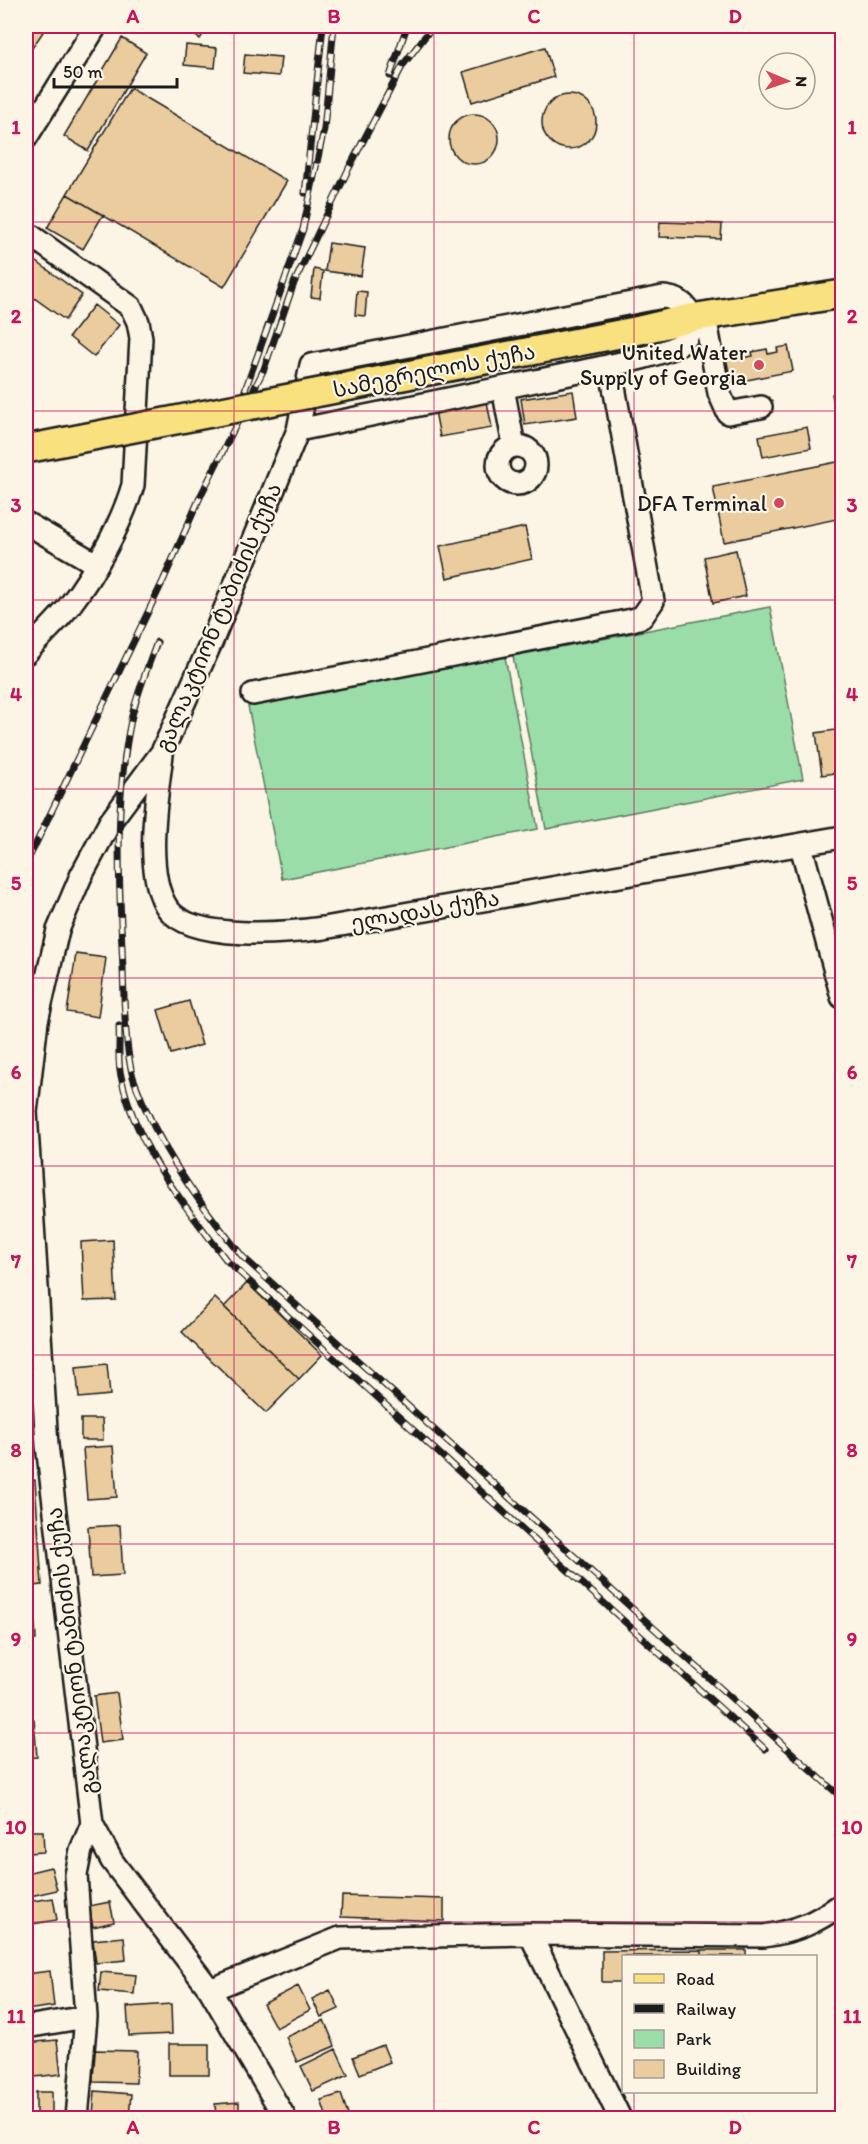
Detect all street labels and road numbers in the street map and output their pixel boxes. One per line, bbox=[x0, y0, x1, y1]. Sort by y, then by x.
street label: სამეგრელოს ქუჩა bbox=[331, 338, 538, 403]
street label: გალაკტიონ ტაბიძის ქუჩა bbox=[150, 479, 287, 756]
street label: ელადას ქუჩა bbox=[349, 884, 501, 937]
street label: გალაკტიონ ტაბიძის ქუჩა bbox=[40, 1506, 103, 1796]

